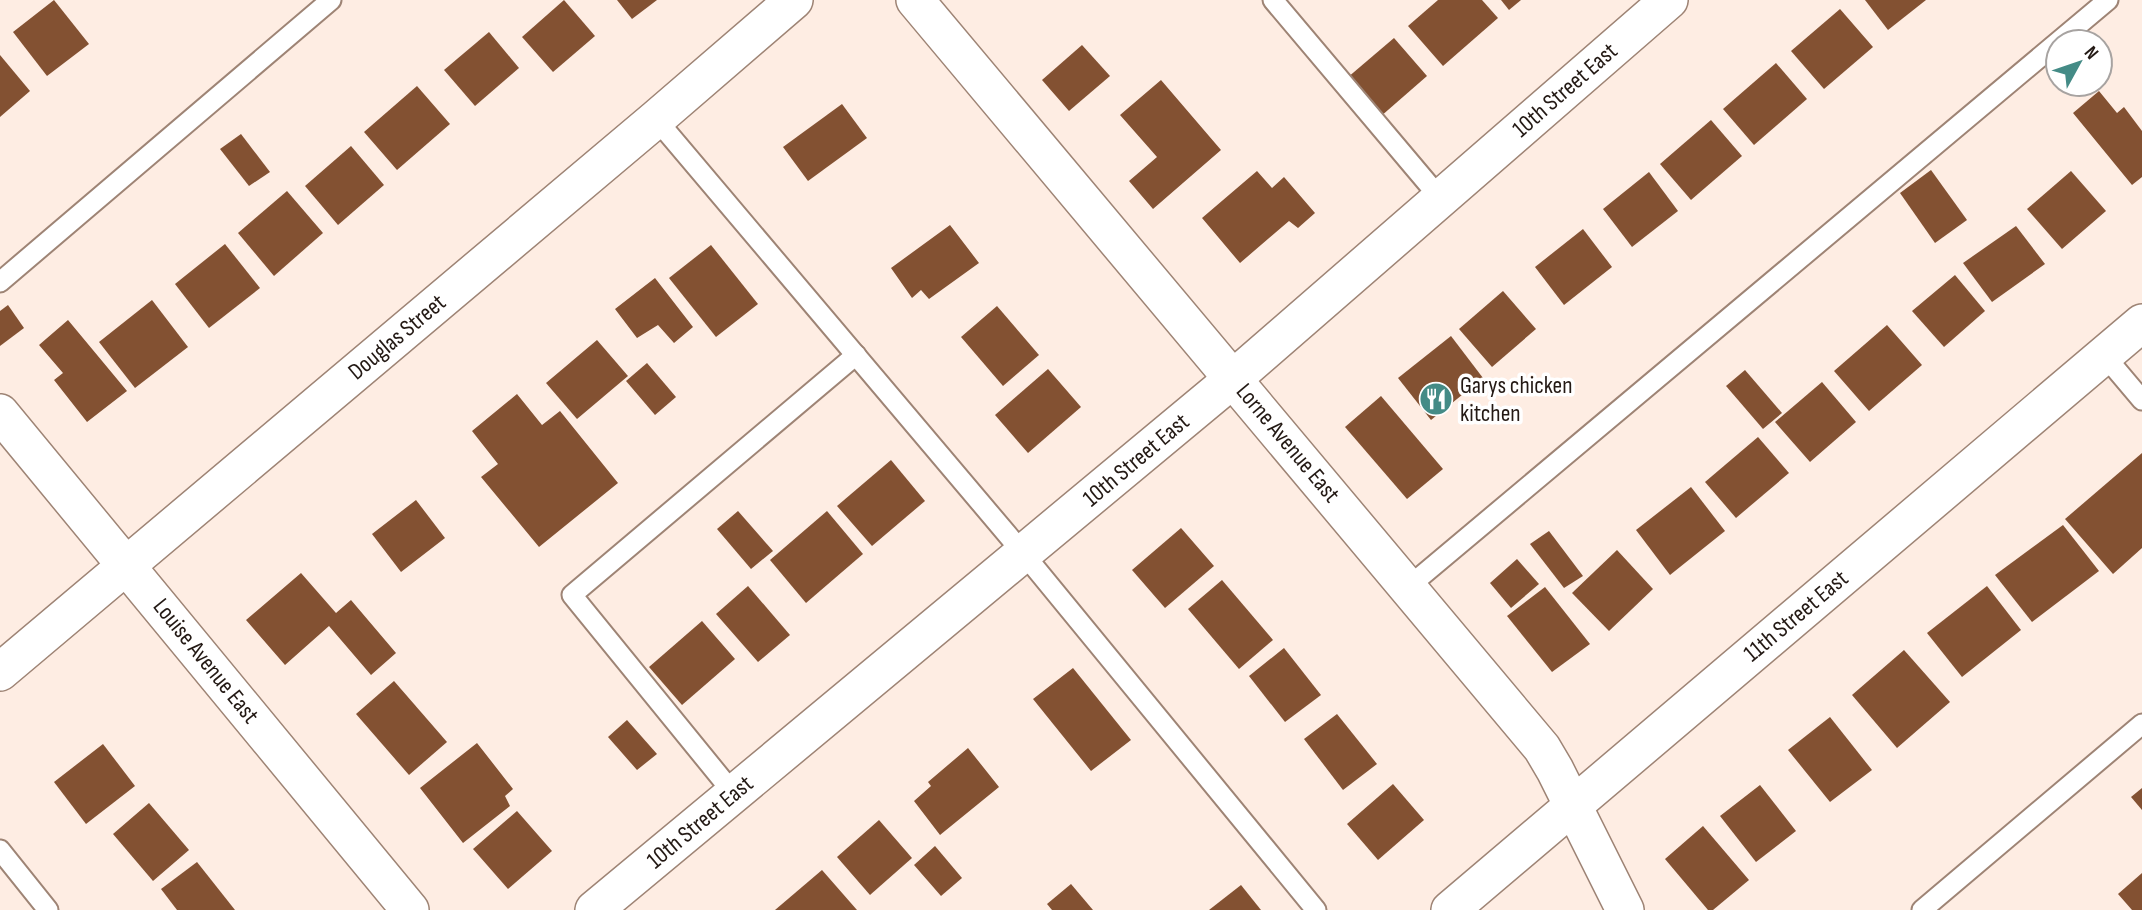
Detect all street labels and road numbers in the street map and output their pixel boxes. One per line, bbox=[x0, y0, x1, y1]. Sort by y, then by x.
street label: 10th Street East bbox=[1507, 37, 1623, 143]
street label: Douglas Street bbox=[342, 288, 452, 386]
street label: Lorne Avenue East bbox=[1230, 378, 1346, 508]
street label: 10th Street East bbox=[1077, 407, 1195, 513]
street label: 11th Street East bbox=[1738, 564, 1854, 668]
street label: Louise Avenue East bbox=[147, 593, 265, 729]
street label: 10th Street East bbox=[641, 769, 759, 875]

